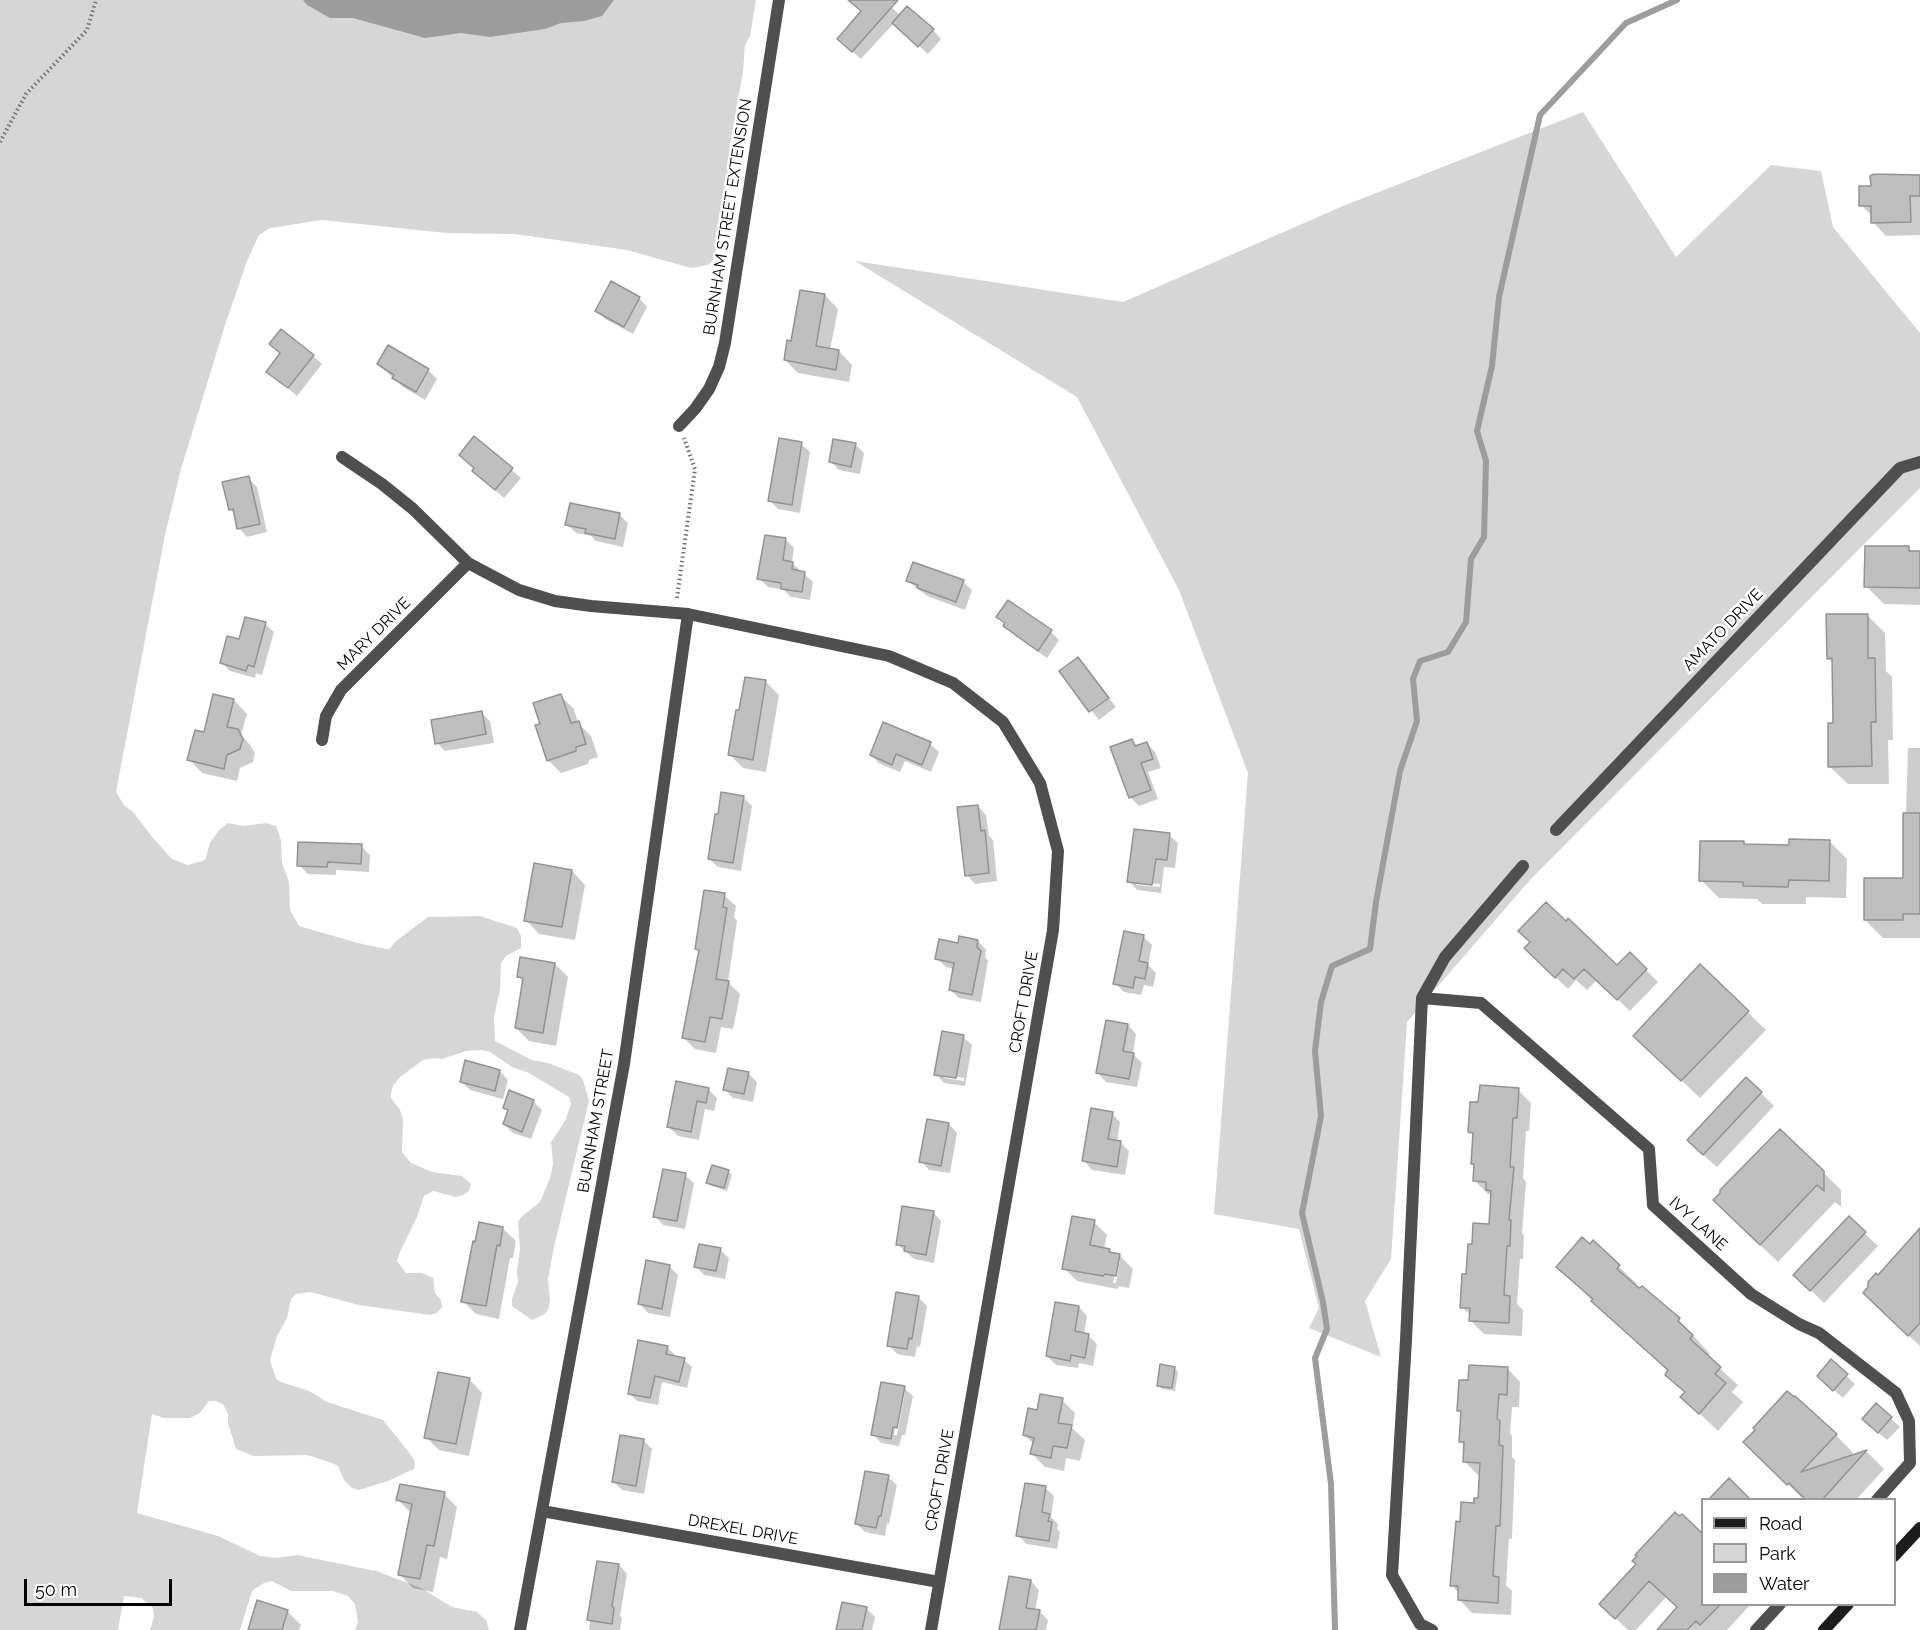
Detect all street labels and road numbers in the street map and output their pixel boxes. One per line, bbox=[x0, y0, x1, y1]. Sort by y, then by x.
street label: BURNHAM STREET EXTENSION bbox=[700, 97, 756, 337]
street label: AMATO DRIVE bbox=[1679, 585, 1767, 675]
street label: MARY DRIVE bbox=[333, 593, 415, 675]
street label: CROFT DRIVE bbox=[1006, 950, 1042, 1054]
street label: BURNHAM STREET bbox=[574, 1048, 618, 1194]
street label: IVY LANE bbox=[1665, 1193, 1731, 1255]
street label: CROFT DRIVE bbox=[922, 1428, 958, 1532]
street label: DREXEL DRIVE bbox=[686, 1511, 800, 1549]

